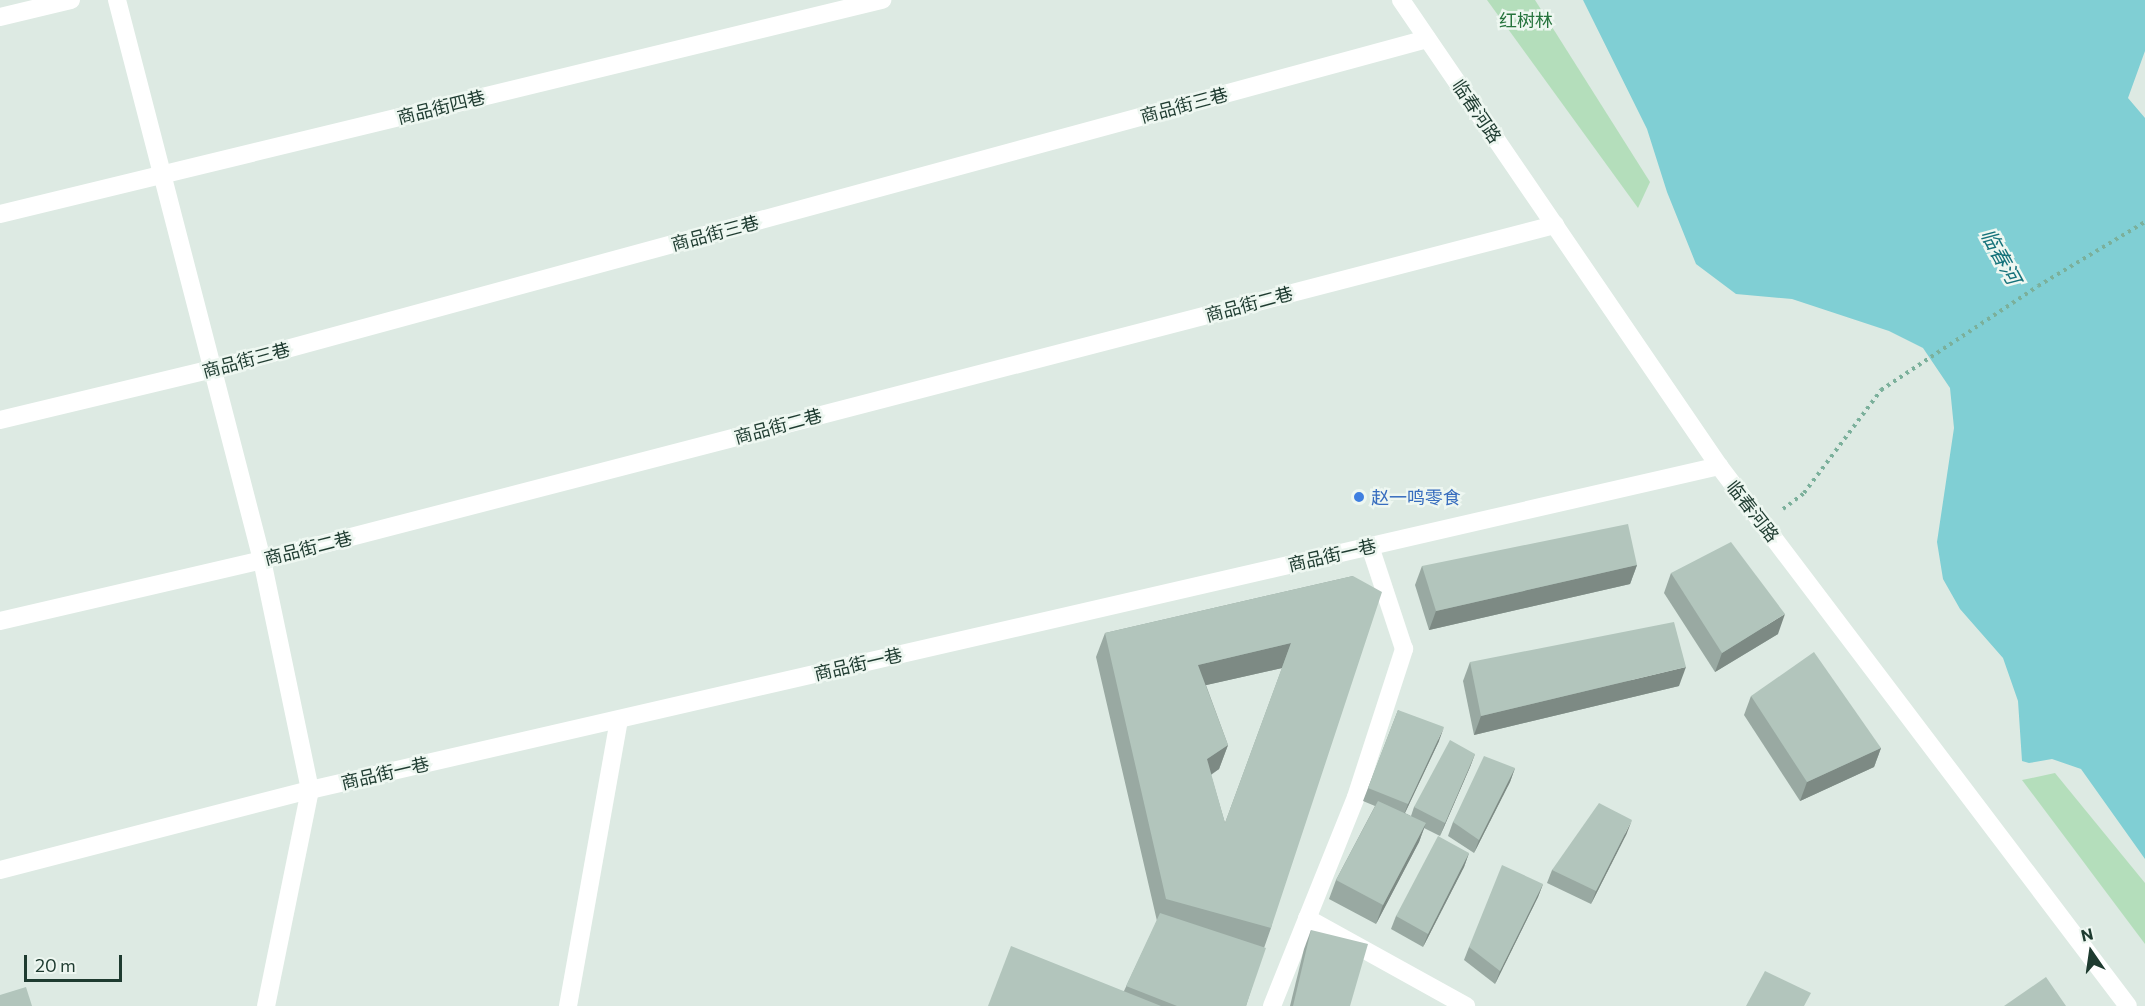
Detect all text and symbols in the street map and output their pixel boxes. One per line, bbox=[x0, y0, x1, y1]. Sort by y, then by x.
park label: 红树林 bbox=[1499, 9, 1553, 31]
street label: 临春河路 bbox=[1448, 75, 1506, 147]
street label: 商品街三巷 bbox=[1138, 83, 1230, 127]
street label: 商品街四巷 bbox=[395, 86, 487, 128]
street label: 商品街三巷 bbox=[669, 211, 761, 255]
water label: 临春河 bbox=[1976, 224, 2026, 288]
street label: 商品街二巷 bbox=[1203, 282, 1295, 326]
street label: 商品街三巷 bbox=[200, 338, 292, 382]
street label: 商品街二巷 bbox=[732, 404, 824, 448]
street label: 临春河路 bbox=[1722, 476, 1784, 546]
place label: 赵一鸣零食 bbox=[1371, 486, 1461, 508]
marker: 赵一鸣零食 bbox=[1352, 490, 1366, 504]
street label: 商品街二巷 bbox=[262, 527, 354, 569]
street label: 商品街一巷 bbox=[1286, 534, 1378, 576]
street label: 商品街一巷 bbox=[812, 643, 904, 685]
street label: 商品街一巷 bbox=[339, 752, 431, 794]
north arrow bbox=[2061, 922, 2121, 982]
text: N bbox=[2079, 923, 2095, 945]
scale bar bbox=[27, 943, 124, 981]
text: 20 m bbox=[35, 954, 76, 976]

